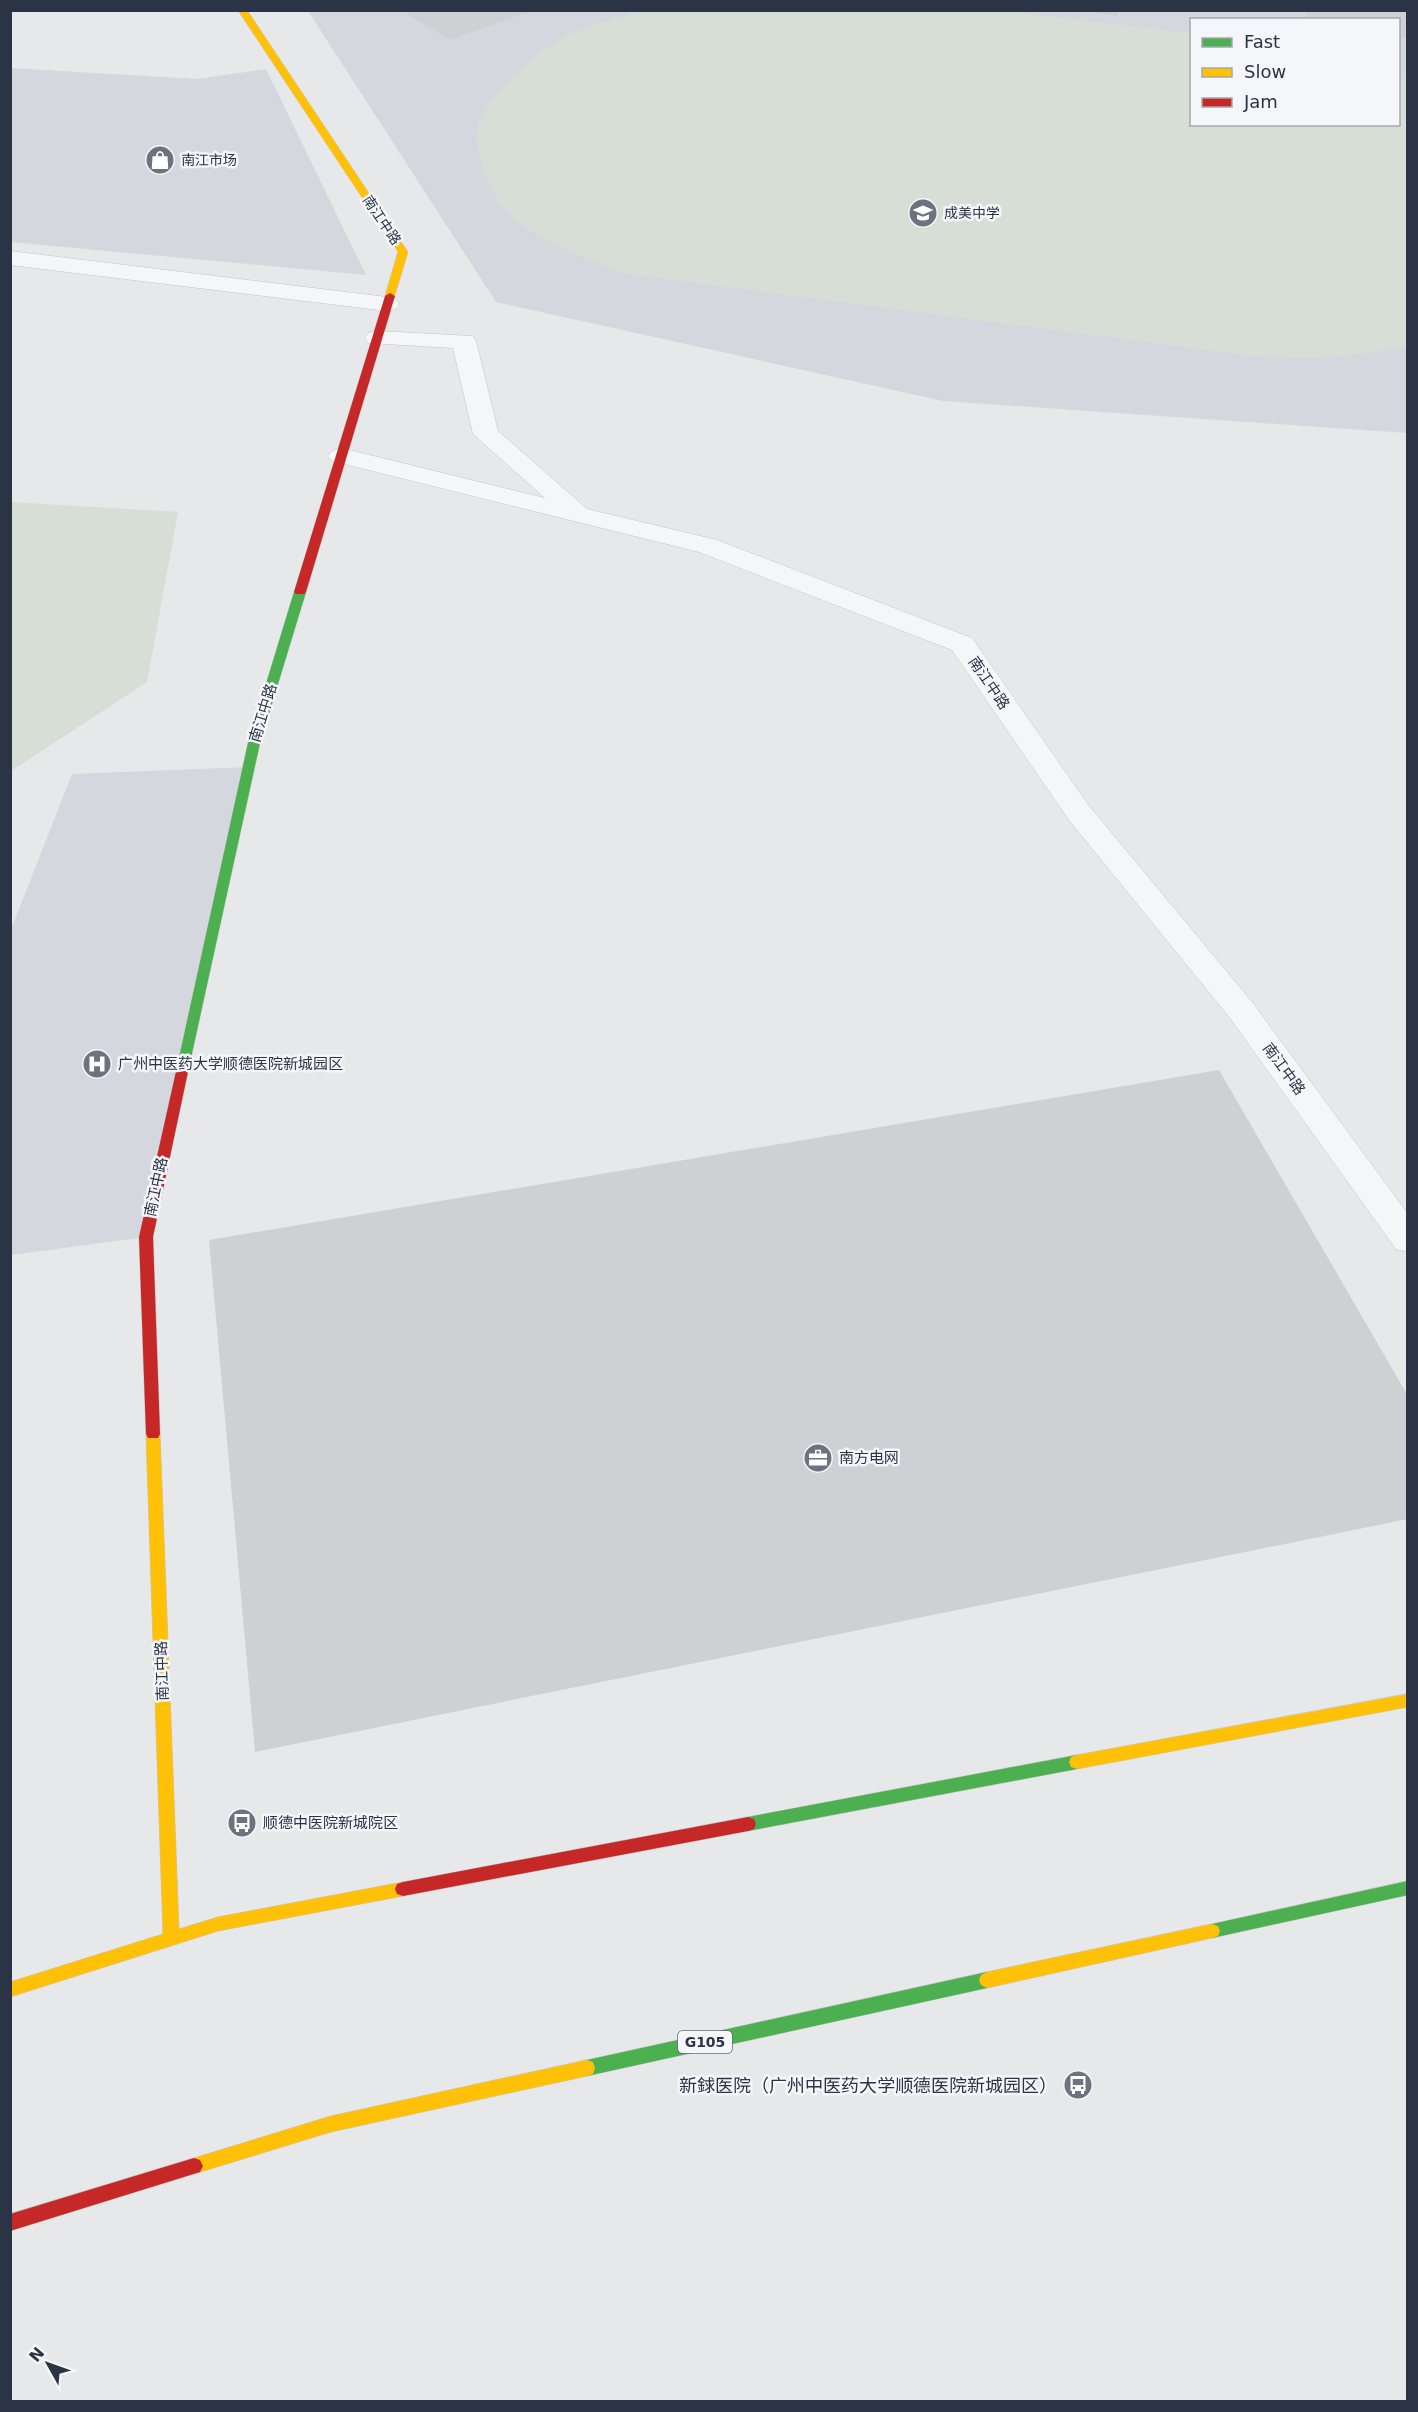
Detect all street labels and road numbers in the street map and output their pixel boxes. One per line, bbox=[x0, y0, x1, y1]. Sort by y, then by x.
street label: 南江中路 bbox=[360, 192, 404, 248]
street label: 南江中路 bbox=[965, 653, 1013, 713]
street label: 南江中路 bbox=[246, 682, 280, 744]
street label: 南江中路 bbox=[1259, 1039, 1309, 1099]
street label: 南江中路 bbox=[141, 1156, 171, 1218]
street label: 南江中路 bbox=[152, 1641, 172, 1701]
road number: G105 bbox=[678, 2031, 732, 2053]

